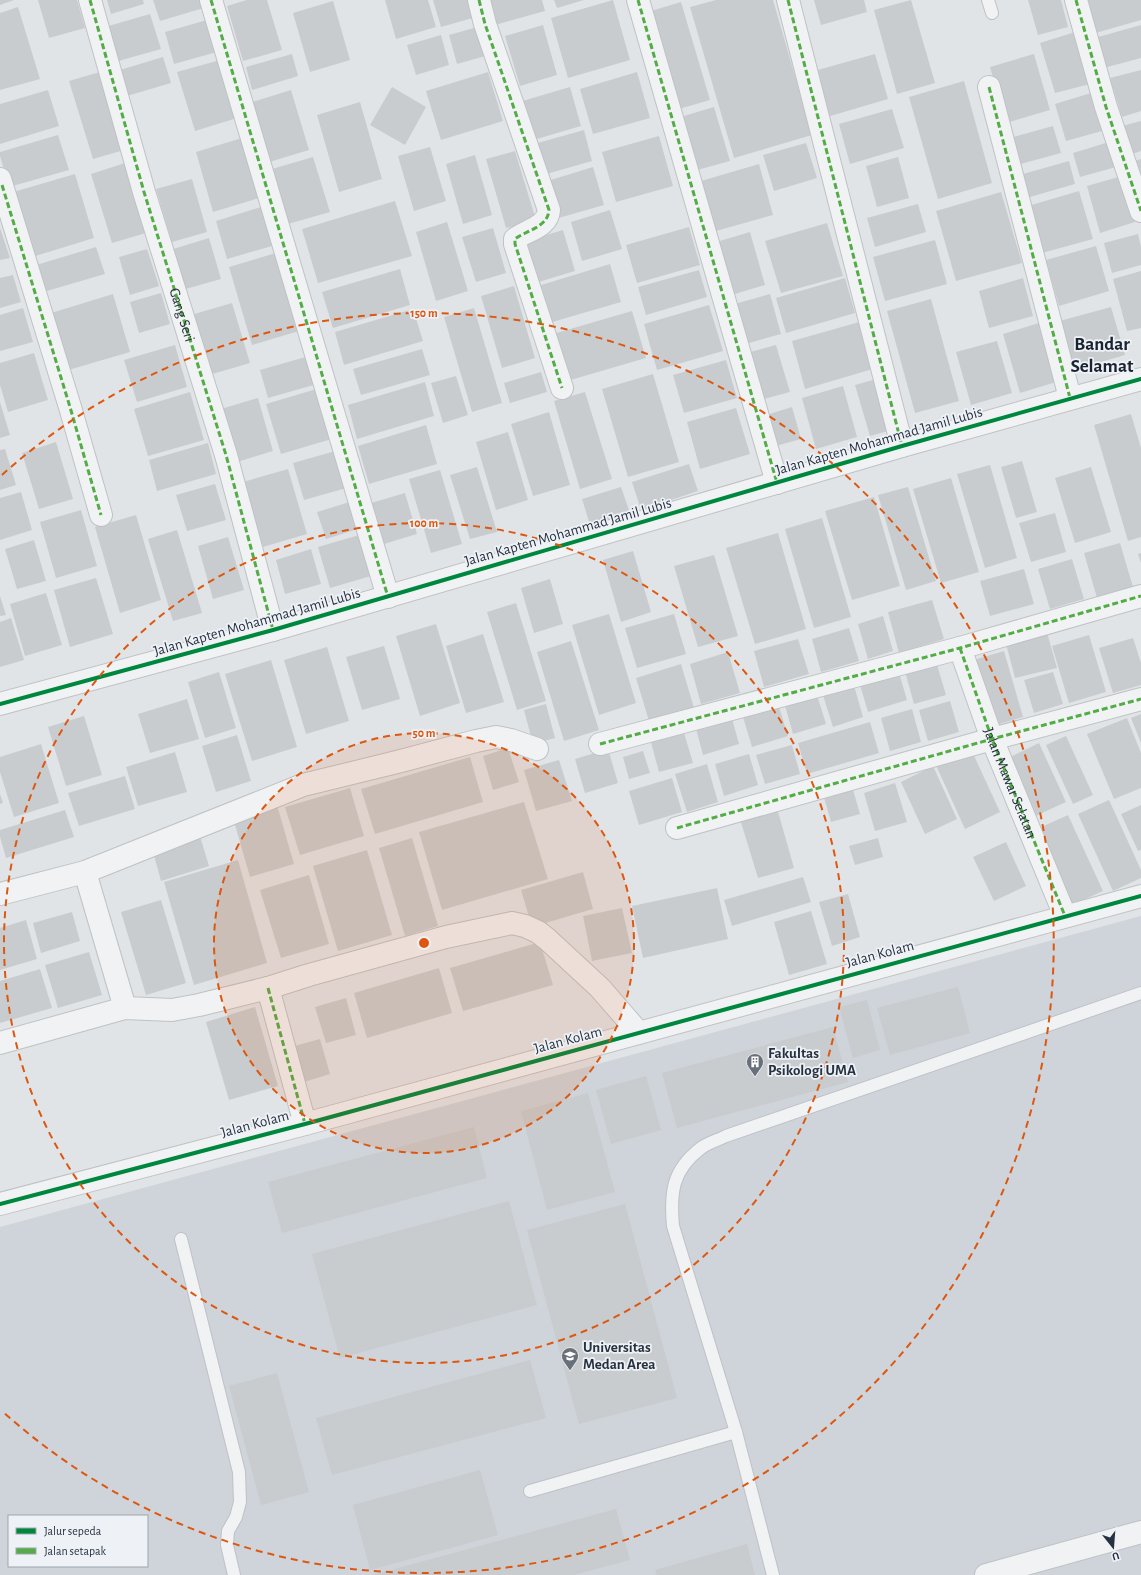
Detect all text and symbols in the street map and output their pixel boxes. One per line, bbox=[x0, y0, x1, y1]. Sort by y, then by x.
street label: Gang Seri bbox=[167, 286, 198, 343]
text: 150 m bbox=[410, 307, 438, 319]
district label: Bandar Selamat bbox=[1071, 335, 1134, 376]
street label: Jalan Kapten Mohammad Jamil Lubis bbox=[774, 404, 984, 478]
street label: Jalan Kapten Mohammad Jamil Lubis bbox=[463, 495, 673, 569]
text: 100 m bbox=[410, 517, 438, 529]
street label: Jalan Kapten Mohammad Jamil Lubis bbox=[152, 585, 362, 659]
street label: Jalan Mawar Selatan bbox=[981, 726, 1040, 840]
text: 50 m bbox=[413, 727, 436, 739]
centre of rings bbox=[417, 936, 431, 950]
street label: Jalan Kolam bbox=[844, 938, 916, 970]
street label: Jalan Kolam bbox=[532, 1024, 604, 1056]
place label: Fakultas Psikologi UMA bbox=[768, 1046, 856, 1078]
building icon: Fakultas Psikologi UMA bbox=[745, 1052, 765, 1077]
street label: Jalan Kolam bbox=[219, 1108, 291, 1140]
place label: Universitas Medan Area bbox=[583, 1340, 655, 1372]
school or university icon: Universitas Medan Area bbox=[560, 1346, 580, 1371]
legend bbox=[8, 1515, 148, 1567]
text: Jalur sepeda bbox=[44, 1525, 102, 1537]
north arrow bbox=[1093, 1527, 1133, 1567]
text: Jalan setapak bbox=[44, 1545, 107, 1557]
text: U bbox=[1111, 1550, 1121, 1562]

